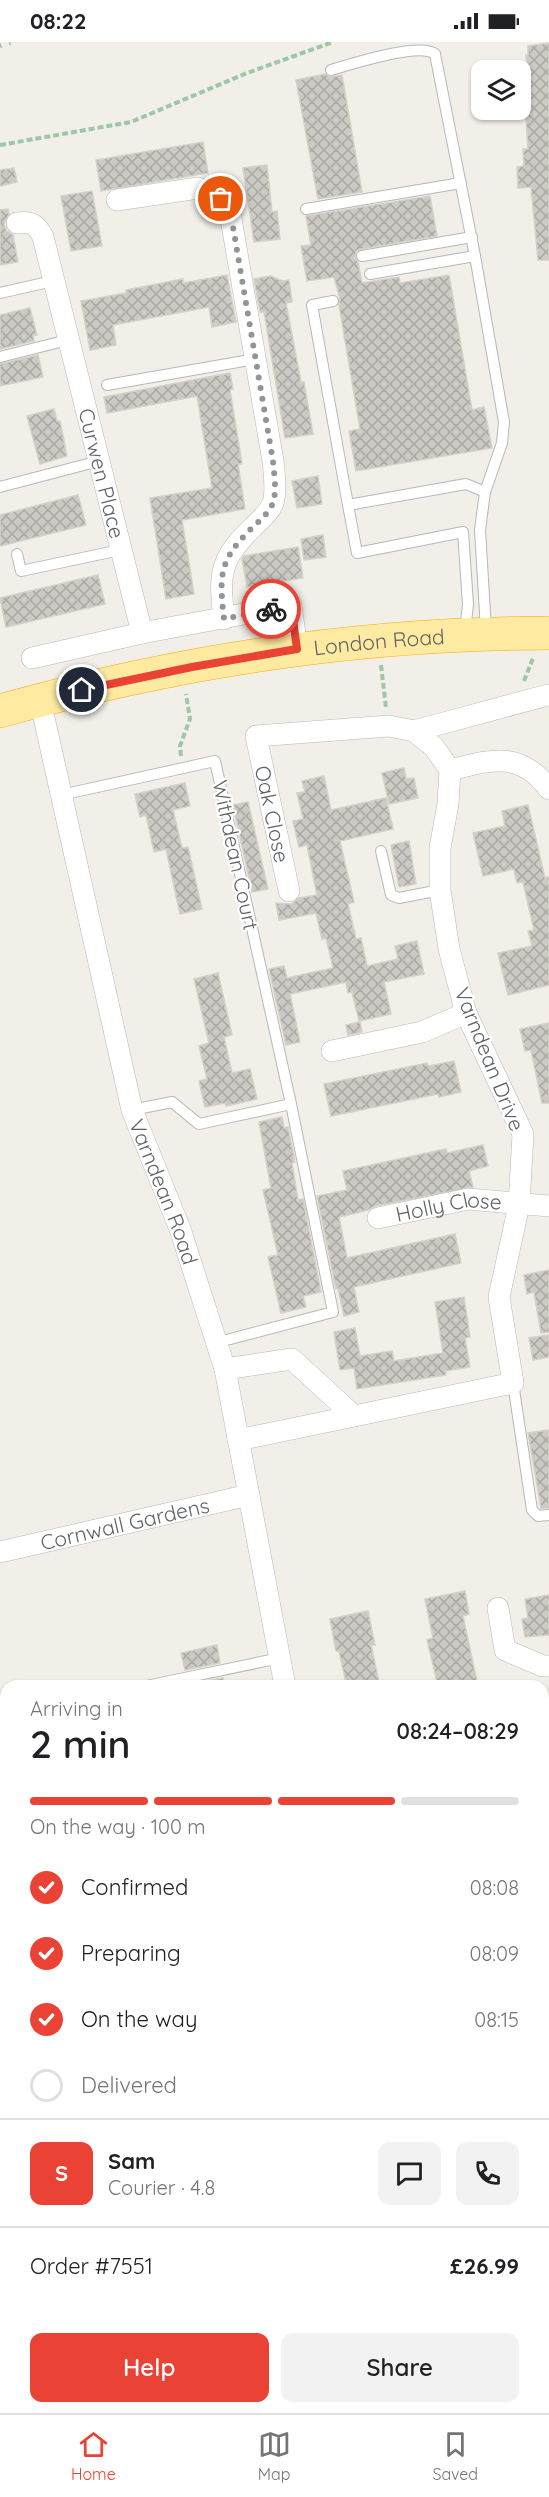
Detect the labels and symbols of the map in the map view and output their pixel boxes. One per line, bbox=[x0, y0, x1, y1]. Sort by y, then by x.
pin bbox=[195, 173, 246, 224]
street label: Curwen Place bbox=[73, 405, 131, 541]
courier bbox=[241, 579, 301, 639]
street label: London Road bbox=[312, 623, 445, 661]
pin bbox=[56, 664, 107, 715]
street label: Oak Close bbox=[250, 763, 296, 865]
street label: Withdean Court bbox=[207, 778, 265, 932]
street label: Varndean Drive bbox=[449, 983, 531, 1135]
street label: Varndean Road bbox=[124, 1115, 204, 1268]
street label: Holly Close bbox=[393, 1186, 503, 1227]
street label: Cornwall Gardens bbox=[38, 1492, 212, 1555]

